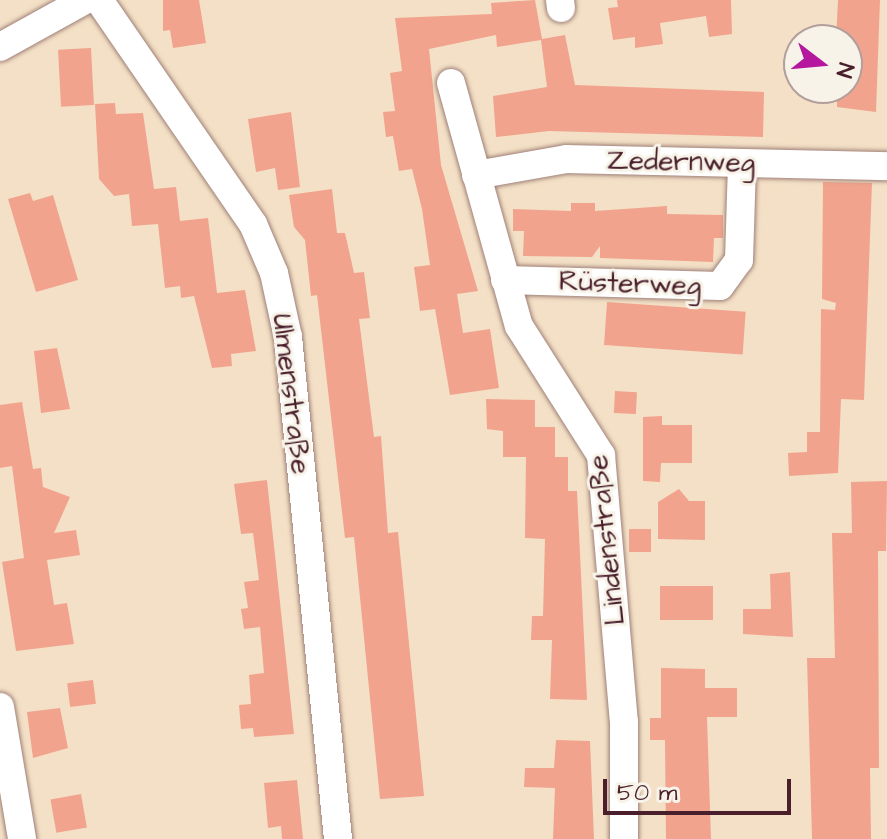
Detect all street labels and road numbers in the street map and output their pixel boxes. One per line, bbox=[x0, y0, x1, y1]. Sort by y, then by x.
street label: Zedernweg bbox=[607, 144, 755, 180]
street label: Rüsterweg bbox=[558, 265, 702, 303]
street label: Ulmenstraße bbox=[265, 312, 317, 476]
street label: Lindenstraße bbox=[581, 453, 633, 627]

